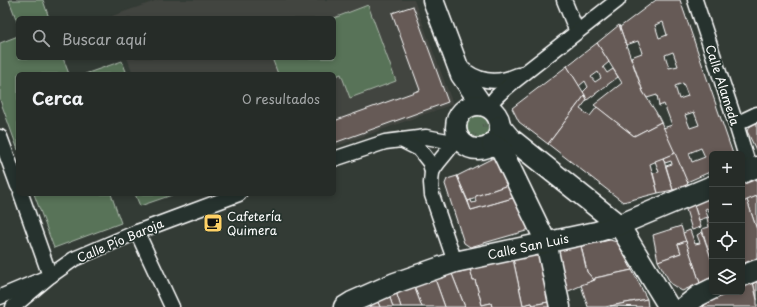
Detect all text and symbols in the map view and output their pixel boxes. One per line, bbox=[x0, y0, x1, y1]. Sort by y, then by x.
search box bbox=[16, 16, 336, 60]
icon: search bbox=[30, 27, 52, 49]
text: Buscar aquí bbox=[62, 27, 146, 50]
street label: Calle Alameda bbox=[701, 42, 745, 128]
text: Cerca bbox=[32, 85, 83, 111]
text: 0 resultados bbox=[242, 89, 320, 108]
map controls bbox=[709, 151, 745, 295]
button: + bbox=[709, 151, 745, 187]
button: − bbox=[709, 187, 745, 223]
place label: Cafetería Quimera bbox=[227, 207, 282, 239]
cafe icon: Cafetería Quimera bbox=[202, 212, 224, 234]
street label: Calle Pío Baroja bbox=[74, 213, 167, 266]
button: locate bbox=[709, 223, 745, 259]
street label: Calle San Luis bbox=[486, 229, 571, 263]
button: layers bbox=[709, 259, 745, 295]

